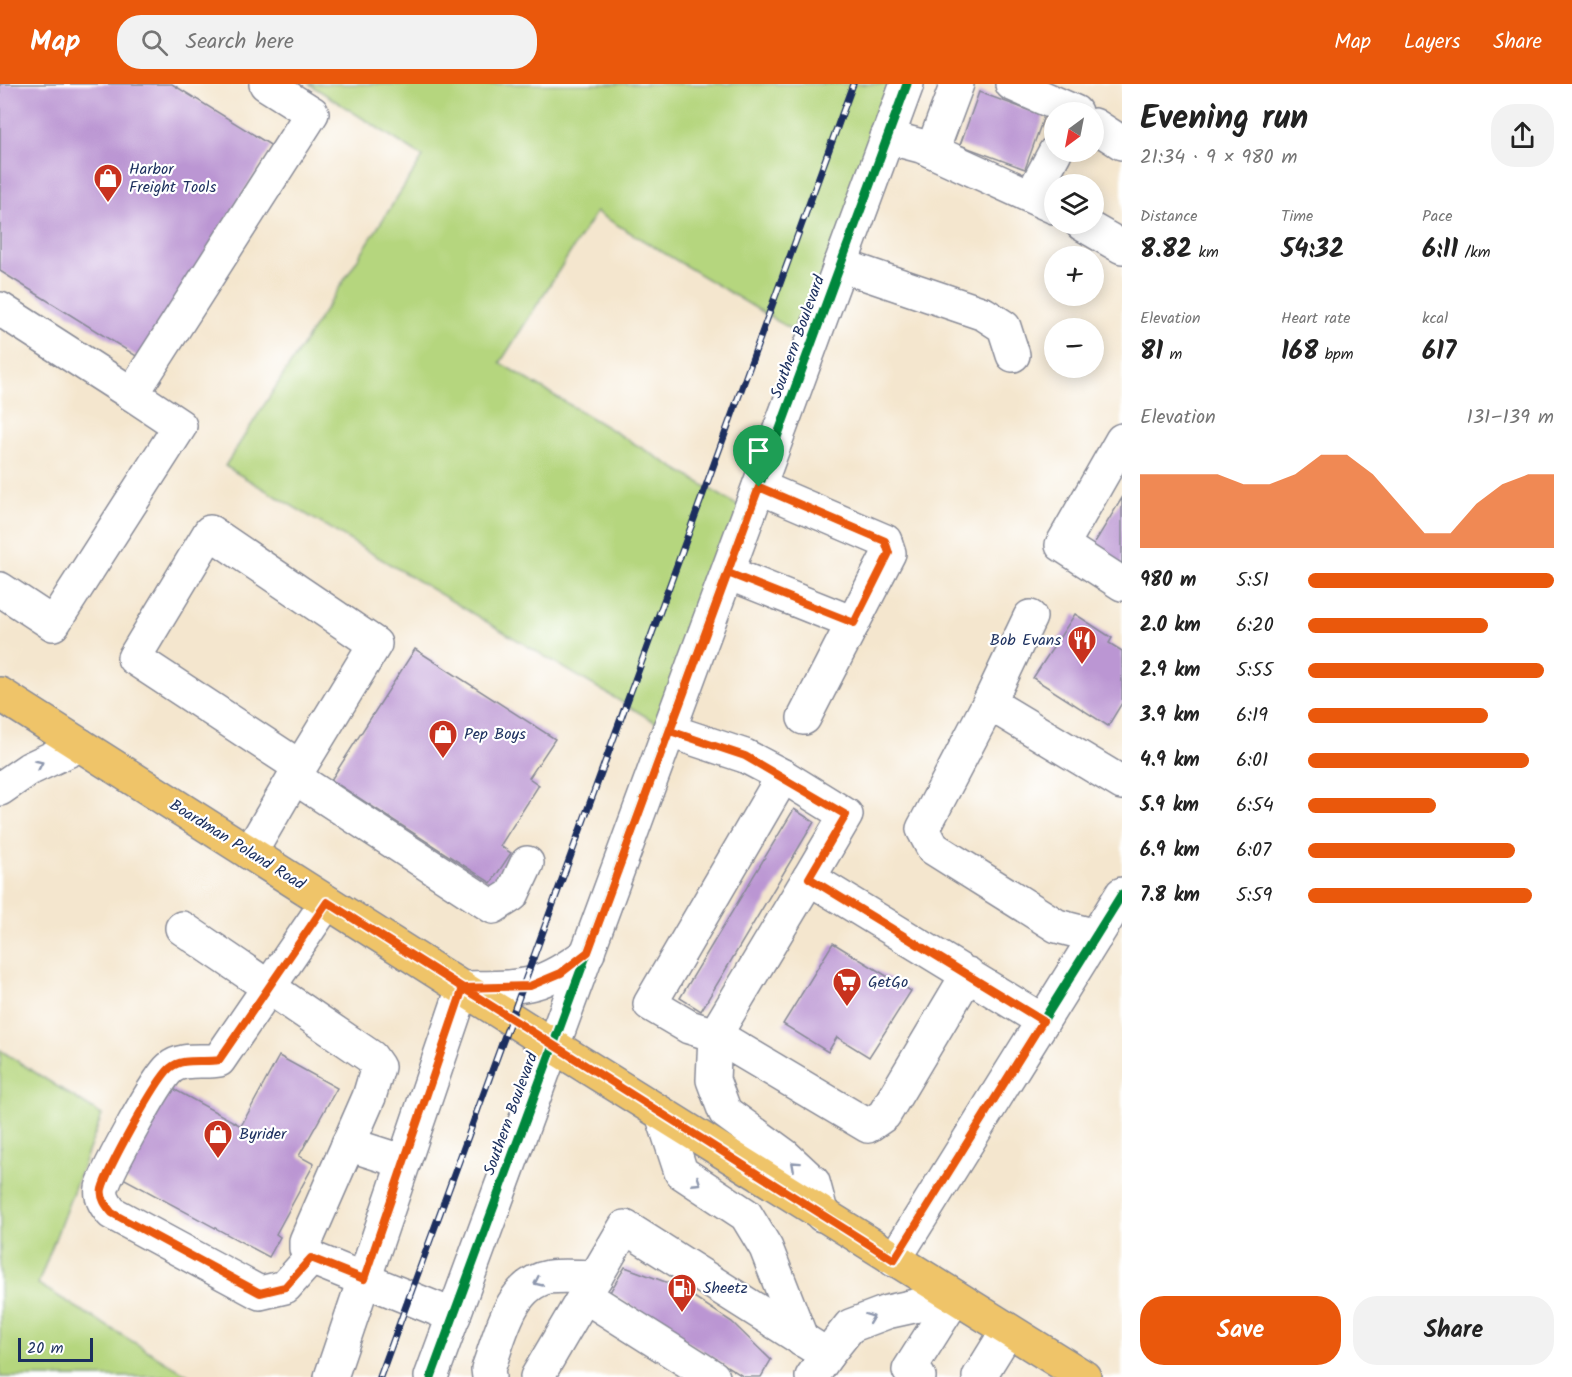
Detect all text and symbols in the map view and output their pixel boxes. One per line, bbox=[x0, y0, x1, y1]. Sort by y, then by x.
search box bbox=[117, 15, 537, 69]
text: Map bbox=[30, 20, 81, 65]
text: Search here bbox=[186, 25, 294, 60]
icon: search bbox=[138, 26, 171, 59]
text: Map bbox=[1334, 26, 1371, 59]
text: Layers bbox=[1404, 26, 1460, 59]
text: Share bbox=[1493, 26, 1542, 59]
text: Evening run bbox=[1140, 93, 1308, 146]
north arrow bbox=[1044, 102, 1104, 162]
map controls bbox=[1044, 102, 1104, 378]
button: share bbox=[1491, 104, 1554, 167]
text: 21:34 · 9 × 980 m bbox=[1140, 142, 1297, 174]
place label: Harbor Freight Tools bbox=[129, 157, 216, 200]
shop icon: Harbor Freight Tools bbox=[92, 162, 124, 204]
button: layers bbox=[1044, 174, 1104, 234]
text: Distance bbox=[1140, 204, 1198, 229]
text: Time bbox=[1281, 204, 1313, 229]
text: Pace bbox=[1422, 204, 1453, 229]
text: 8.82 bbox=[1140, 229, 1192, 271]
text: 54:32 bbox=[1281, 229, 1344, 271]
text: 6:11 bbox=[1422, 229, 1458, 271]
text: km bbox=[1192, 240, 1219, 265]
text: /km bbox=[1458, 240, 1491, 265]
button: + bbox=[1044, 246, 1104, 306]
street label: Southern Boulevard bbox=[764, 271, 832, 402]
text: Elevation bbox=[1140, 306, 1201, 331]
text: Heart rate bbox=[1281, 306, 1351, 331]
text: kcal bbox=[1422, 306, 1448, 331]
button: − bbox=[1044, 318, 1104, 378]
text: 81 bbox=[1140, 331, 1163, 373]
text: 168 bbox=[1281, 331, 1318, 373]
text: 617 bbox=[1422, 331, 1456, 373]
text: m bbox=[1163, 342, 1182, 367]
text: bpm bbox=[1318, 342, 1354, 367]
text: Elevation bbox=[1140, 402, 1216, 434]
text: 131–139 m bbox=[1466, 402, 1554, 434]
pin bbox=[733, 425, 784, 487]
icon: arrive bbox=[742, 434, 775, 467]
text: 980 m bbox=[1140, 565, 1196, 597]
text: 5:51 bbox=[1236, 565, 1269, 597]
text: 2.0 km bbox=[1140, 610, 1201, 642]
text: 6:20 bbox=[1236, 610, 1274, 642]
restaurant icon: Bob Evans bbox=[1066, 624, 1098, 666]
place label: Bob Evans bbox=[990, 628, 1061, 653]
text: 2.9 km bbox=[1140, 655, 1200, 687]
text: 5:55 bbox=[1236, 655, 1273, 687]
text: 3.9 km bbox=[1140, 700, 1200, 732]
text: 6:19 bbox=[1236, 700, 1268, 732]
shop icon: Pep Boys bbox=[427, 718, 459, 760]
place label: Pep Boys bbox=[464, 722, 526, 747]
text: 4.9 km bbox=[1140, 745, 1200, 777]
text: 6:01 bbox=[1236, 745, 1268, 777]
one-way arrow bbox=[32, 760, 43, 772]
text: 5.9 km bbox=[1140, 790, 1199, 822]
text: 6:54 bbox=[1236, 790, 1274, 822]
street label: Boardman Poland Road bbox=[164, 793, 311, 897]
text: 6.9 km bbox=[1140, 835, 1200, 867]
text: 6:07 bbox=[1236, 835, 1271, 867]
text: 7.8 km bbox=[1140, 880, 1200, 912]
text: 5:59 bbox=[1236, 880, 1272, 912]
supermarket icon: GetGo bbox=[831, 966, 863, 1008]
place label: GetGo bbox=[868, 970, 908, 995]
street label: Southern Boulevard bbox=[477, 1048, 545, 1179]
shop icon: Byrider bbox=[202, 1118, 234, 1160]
place label: Byrider bbox=[239, 1122, 288, 1147]
one-way arrow bbox=[791, 1161, 802, 1172]
one-way arrow bbox=[690, 1175, 701, 1186]
fuel station icon: Sheetz bbox=[666, 1272, 698, 1314]
one-way arrow bbox=[534, 1274, 545, 1286]
place label: Sheetz bbox=[703, 1276, 748, 1301]
button: Save bbox=[1140, 1296, 1341, 1365]
button: Share bbox=[1353, 1296, 1554, 1365]
one-way arrow bbox=[864, 1313, 875, 1325]
scale bar bbox=[18, 1335, 93, 1362]
text: 20 m bbox=[27, 1336, 63, 1361]

